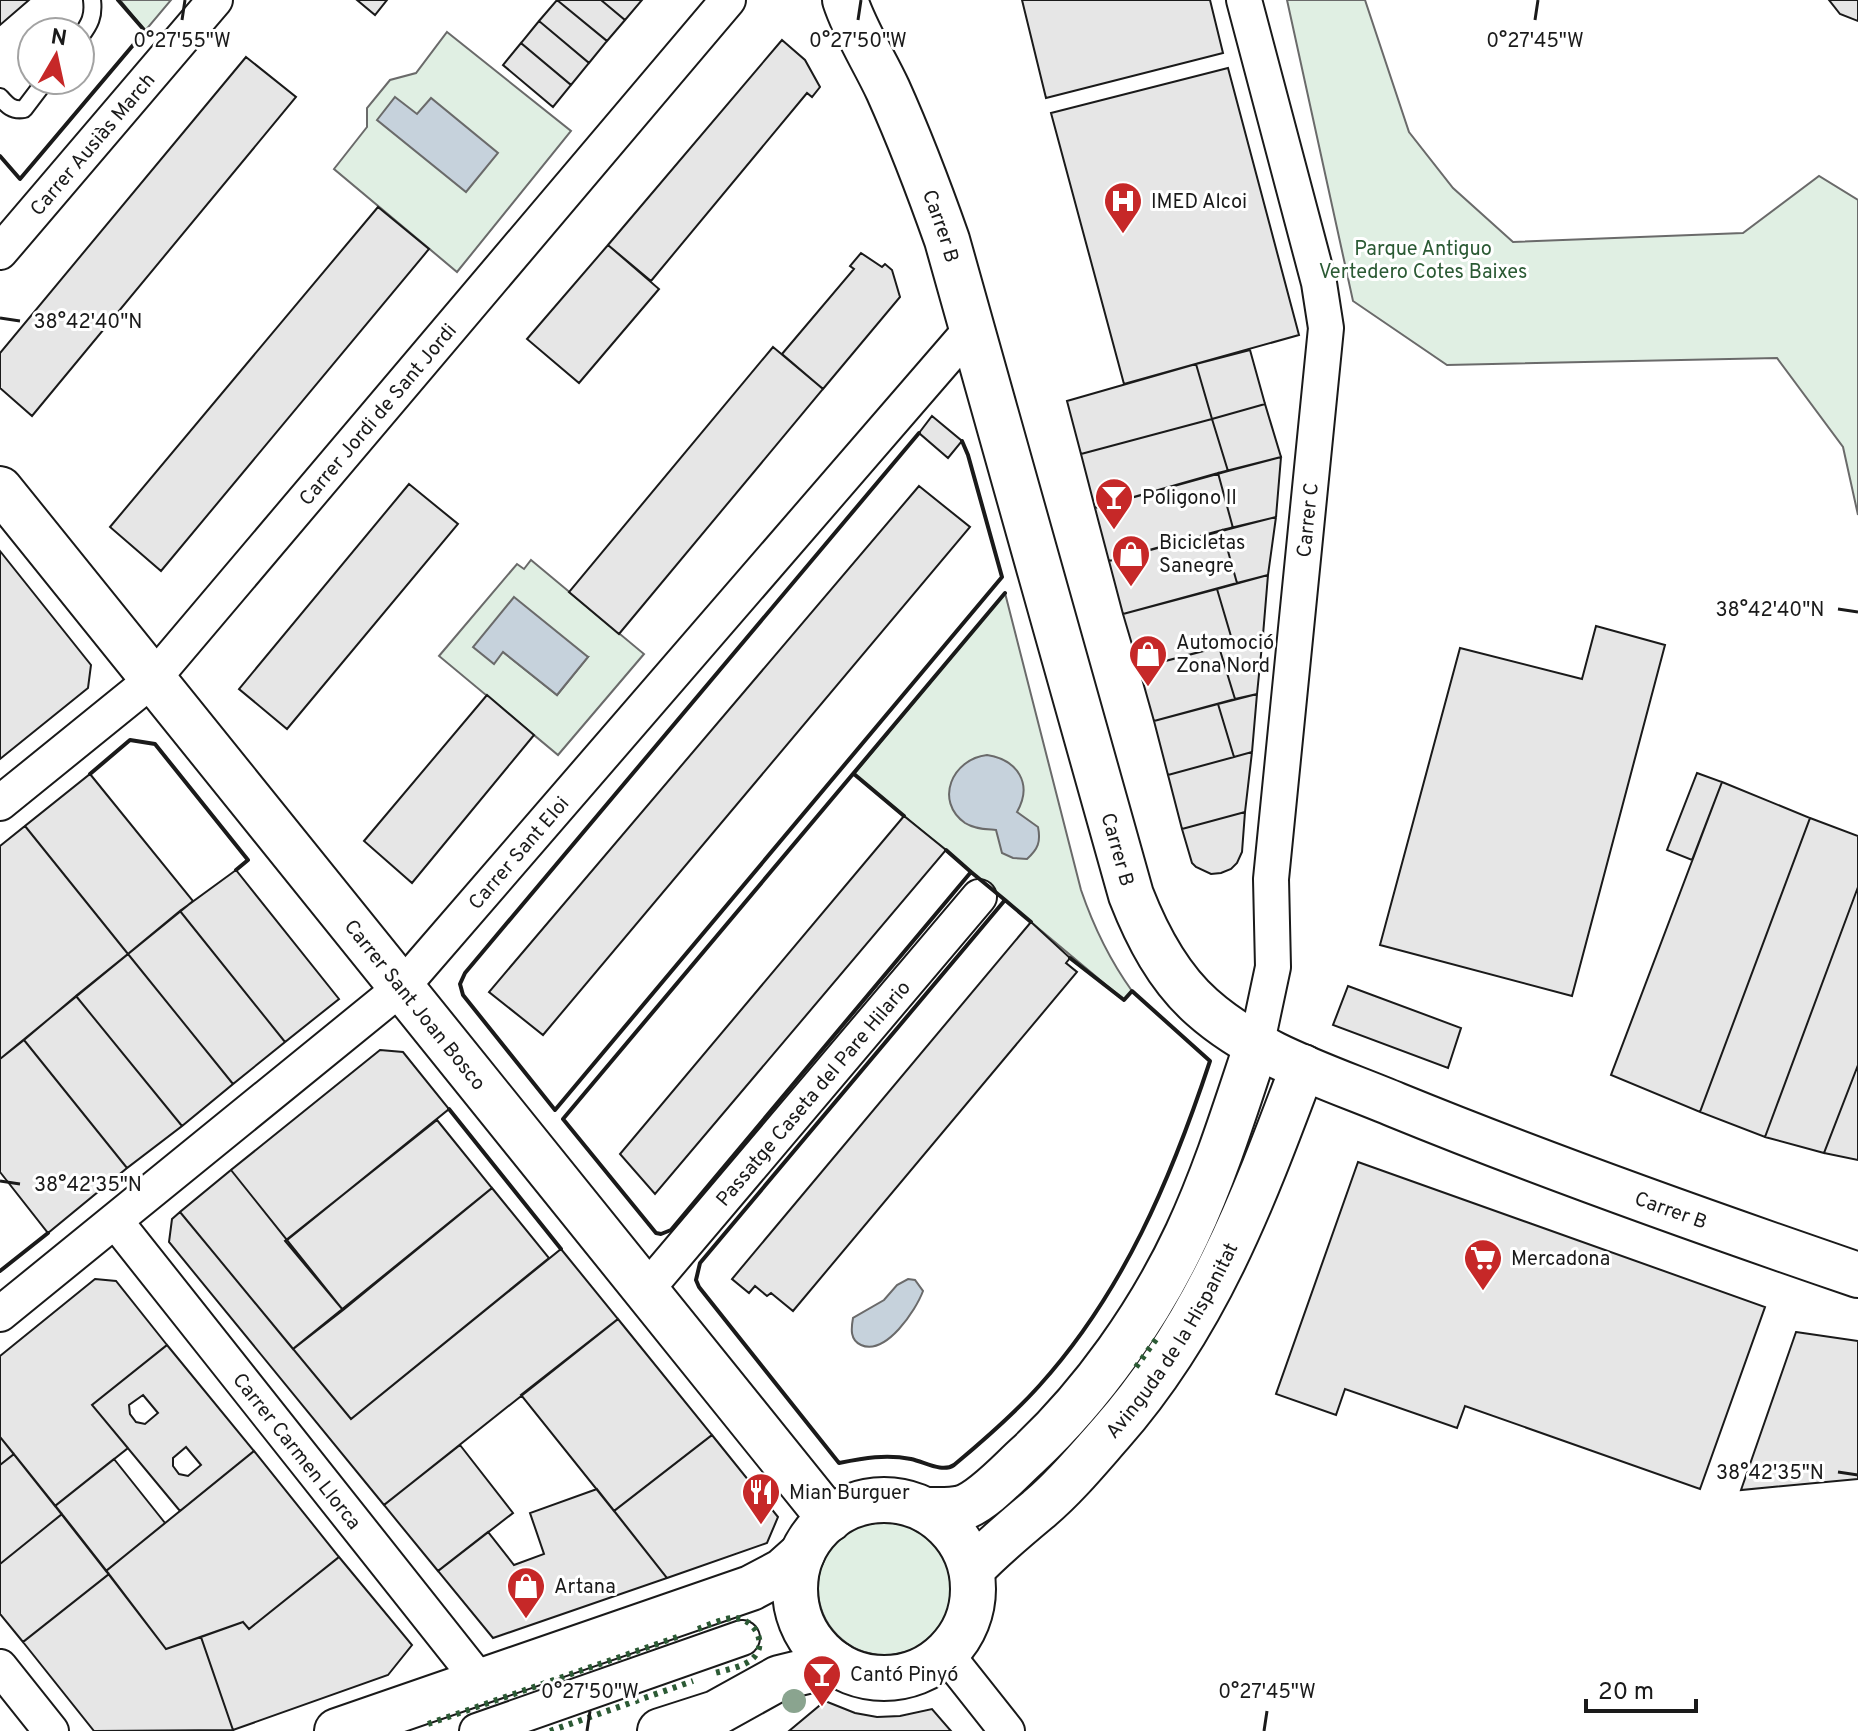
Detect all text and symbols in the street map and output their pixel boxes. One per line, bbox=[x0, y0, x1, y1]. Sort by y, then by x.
north arrow bbox=[16, 16, 96, 96]
text: N bbox=[49, 24, 69, 53]
text: 0°27'55"W bbox=[133, 29, 231, 55]
text: 0°27'50"W bbox=[809, 29, 907, 55]
text: 0°27'45"W bbox=[1486, 29, 1584, 55]
street label: Carrer Ausiàs March bbox=[25, 68, 162, 222]
hospital icon: IMED Alcoi bbox=[1102, 180, 1144, 235]
street label: Carrer B bbox=[915, 187, 964, 266]
place label: IMED Alcoi bbox=[1151, 190, 1247, 216]
park label: Parque Antiguo Vertedero Cotes Baixes bbox=[1319, 237, 1527, 286]
text: 38°42'40"N bbox=[34, 310, 142, 336]
street label: Carrer Jordi de Sant Jordi bbox=[294, 319, 463, 512]
bar icon: Poligono II bbox=[1093, 476, 1135, 531]
street label: Carrer C bbox=[1292, 482, 1326, 559]
place label: Poligono II bbox=[1142, 486, 1237, 512]
place label: Bicicletas Sanegre bbox=[1159, 531, 1245, 580]
shop icon: Bicicletas Sanegre bbox=[1110, 533, 1152, 588]
text: 38°42'40"N bbox=[1716, 598, 1824, 624]
place label: Automoció Zona Nord bbox=[1176, 631, 1274, 680]
shop icon: Automoció Zona Nord bbox=[1127, 633, 1169, 688]
street label: Carrer Sant Eloi bbox=[464, 792, 576, 916]
street label: Carrer B bbox=[1094, 810, 1139, 890]
street label: Carrer Sant Joan Bosco bbox=[337, 915, 490, 1096]
street label: Passatge Caseta del Pare Hilario bbox=[711, 976, 917, 1213]
text: 38°42'35"N bbox=[34, 1173, 142, 1199]
street label: Carrer B bbox=[1630, 1187, 1710, 1236]
supermarket icon: Mercadona bbox=[1462, 1237, 1504, 1292]
street label: Avinguda de la Hispanitat bbox=[1101, 1239, 1245, 1445]
place label: Mercadona bbox=[1511, 1247, 1610, 1273]
street label: Carrer Carmen Llorca bbox=[226, 1368, 366, 1536]
text: 38°42'35"N bbox=[1716, 1461, 1824, 1487]
restaurant icon: Mian Burguer bbox=[740, 1471, 782, 1526]
place label: Mian Burguer bbox=[789, 1481, 910, 1507]
shop icon: Artana bbox=[505, 1565, 547, 1620]
place label: Artana bbox=[554, 1575, 616, 1601]
bar icon: Cantó Pinyó bbox=[801, 1653, 843, 1708]
place label: Cantó Pinyó bbox=[850, 1663, 958, 1689]
scale bar bbox=[1586, 1663, 1696, 1713]
text: 20 m bbox=[1598, 1678, 1654, 1708]
text: 0°27'50"W bbox=[541, 1680, 639, 1706]
text: 0°27'45"W bbox=[1218, 1680, 1316, 1706]

